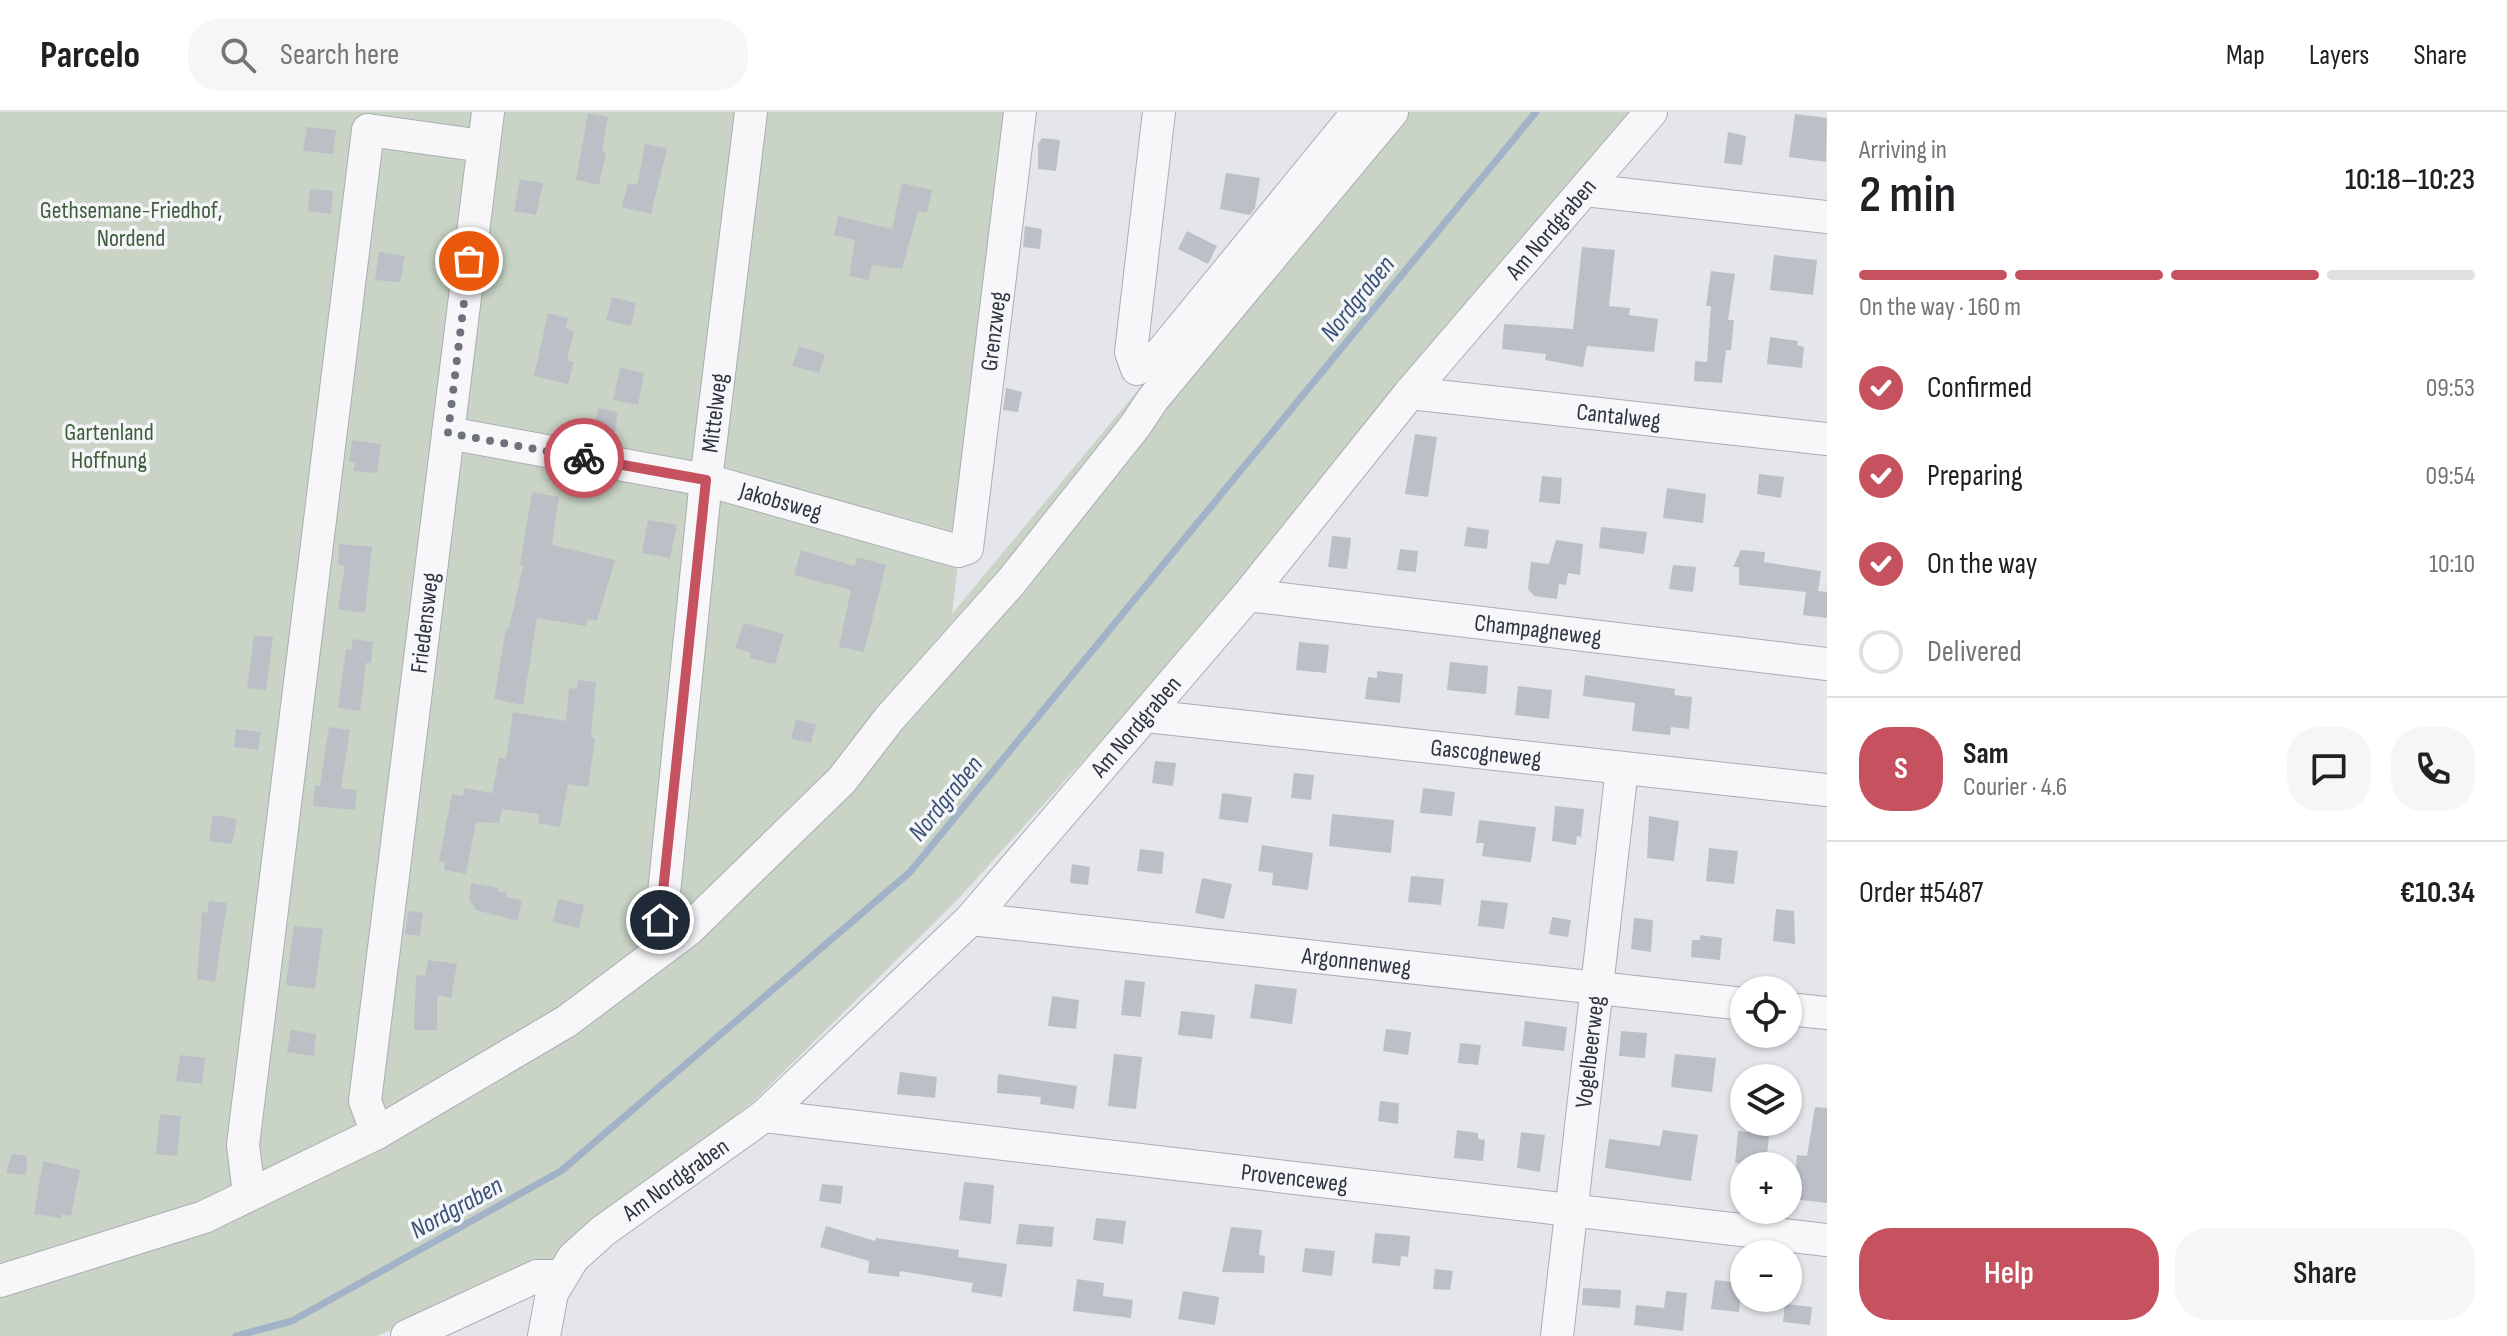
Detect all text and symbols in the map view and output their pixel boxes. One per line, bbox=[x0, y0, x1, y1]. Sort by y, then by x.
search box bbox=[188, 19, 748, 91]
text: Parcelo bbox=[40, 33, 140, 78]
icon: search bbox=[216, 33, 260, 77]
text: Search here bbox=[280, 37, 399, 73]
text: Map bbox=[2226, 39, 2265, 72]
text: Layers bbox=[2309, 39, 2369, 72]
text: Share bbox=[2413, 39, 2467, 72]
text: Arriving in bbox=[1859, 135, 1947, 166]
text: 10:18–10:23 bbox=[2345, 162, 2475, 198]
text: 2 min bbox=[1859, 164, 1956, 227]
street label: Am Nordgraben bbox=[1499, 173, 1603, 286]
park label: Gethsemane-Friedhof, Nordend bbox=[40, 196, 222, 253]
pin bbox=[435, 227, 503, 295]
icon: bag bbox=[447, 239, 491, 283]
water label: Nordgraben bbox=[1314, 250, 1402, 348]
street label: Grenzweg bbox=[975, 290, 1013, 373]
text: On the way · 160 m bbox=[1859, 292, 2021, 323]
icon: check bbox=[1859, 366, 1903, 410]
text: Confirmed bbox=[1927, 370, 2032, 406]
street label: Mittelweg bbox=[695, 372, 734, 454]
text: 09:53 bbox=[2426, 373, 2475, 404]
street label: Cantalweg bbox=[1575, 397, 1662, 436]
park label: Gartenland Hoffnung bbox=[64, 418, 154, 475]
courier bbox=[544, 418, 624, 498]
icon: bike bbox=[562, 436, 606, 480]
icon: check bbox=[1859, 454, 1903, 498]
text: Preparing bbox=[1927, 458, 2023, 494]
text: 09:54 bbox=[2426, 461, 2475, 492]
street label: Jakobsweg bbox=[735, 476, 825, 527]
icon: check bbox=[1859, 542, 1903, 586]
text: On the way bbox=[1927, 546, 2037, 582]
text: 10:10 bbox=[2429, 549, 2475, 580]
street label: Friedensweg bbox=[404, 571, 446, 675]
street label: Champagneweg bbox=[1473, 608, 1603, 652]
text: Delivered bbox=[1927, 634, 2022, 670]
street label: Am Nordgraben bbox=[1084, 670, 1187, 784]
button: chat bbox=[2287, 727, 2371, 811]
button: phone bbox=[2391, 727, 2475, 811]
street label: Gascogneweg bbox=[1429, 733, 1543, 774]
text: Sam bbox=[1963, 736, 2009, 772]
water label: Nordgraben bbox=[902, 750, 990, 848]
text: S bbox=[1894, 751, 1908, 787]
text: Courier · 4.6 bbox=[1963, 772, 2067, 803]
text: Order #5487 bbox=[1859, 875, 1983, 911]
text: €10.34 bbox=[2400, 875, 2475, 911]
pin bbox=[626, 886, 694, 954]
icon: home bbox=[638, 898, 682, 942]
street label: Argonnenweg bbox=[1300, 941, 1413, 982]
map controls bbox=[1730, 976, 1802, 1312]
button: locate bbox=[1730, 976, 1802, 1048]
street label: Vogelbeerweg bbox=[1569, 994, 1611, 1110]
button: layers bbox=[1730, 1064, 1802, 1136]
street label: Am Nordgraben bbox=[616, 1132, 735, 1228]
button: + bbox=[1730, 1152, 1802, 1224]
street label: Provenceweg bbox=[1239, 1158, 1349, 1199]
water label: Nordgraben bbox=[405, 1170, 508, 1246]
button: Help bbox=[1859, 1228, 2159, 1320]
button: Share bbox=[2175, 1228, 2475, 1320]
button: − bbox=[1730, 1240, 1802, 1312]

